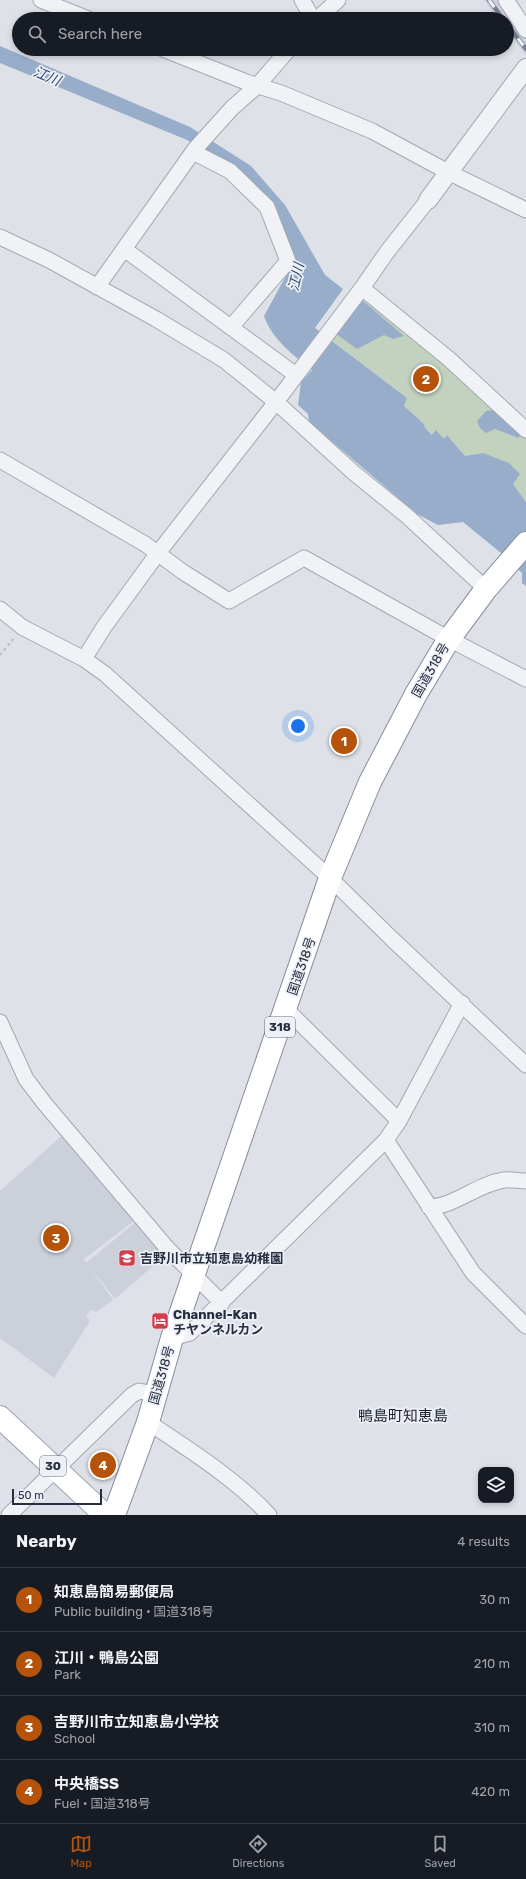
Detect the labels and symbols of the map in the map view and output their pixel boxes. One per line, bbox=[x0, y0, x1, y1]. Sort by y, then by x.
water label: 江川 bbox=[31, 63, 65, 91]
water label: 江川 bbox=[285, 260, 308, 293]
pin: 2 bbox=[413, 364, 439, 394]
street label: 国道318号 bbox=[409, 640, 452, 700]
your location bbox=[288, 716, 308, 736]
pin: 1 bbox=[331, 726, 357, 756]
street label: 国道318号 bbox=[285, 935, 318, 997]
road number: 318 bbox=[265, 1017, 295, 1037]
pin: 3 bbox=[43, 1223, 69, 1253]
school or university icon: 吉野川市立知恵島幼稚園 bbox=[117, 1248, 137, 1268]
place label: 吉野川市立知恵島幼稚園 bbox=[140, 1251, 283, 1266]
place label: Channel-Kan チヤンネルカン bbox=[173, 1307, 263, 1337]
hotel icon: Channel-Kan チヤンネルカン bbox=[150, 1311, 170, 1331]
street label: 国道318号 bbox=[146, 1344, 177, 1406]
district label: 鴨島町知恵島 bbox=[358, 1407, 448, 1425]
pin: 4 bbox=[90, 1450, 116, 1480]
road number: 30 bbox=[40, 1456, 66, 1476]
scale bar bbox=[12, 1487, 102, 1506]

